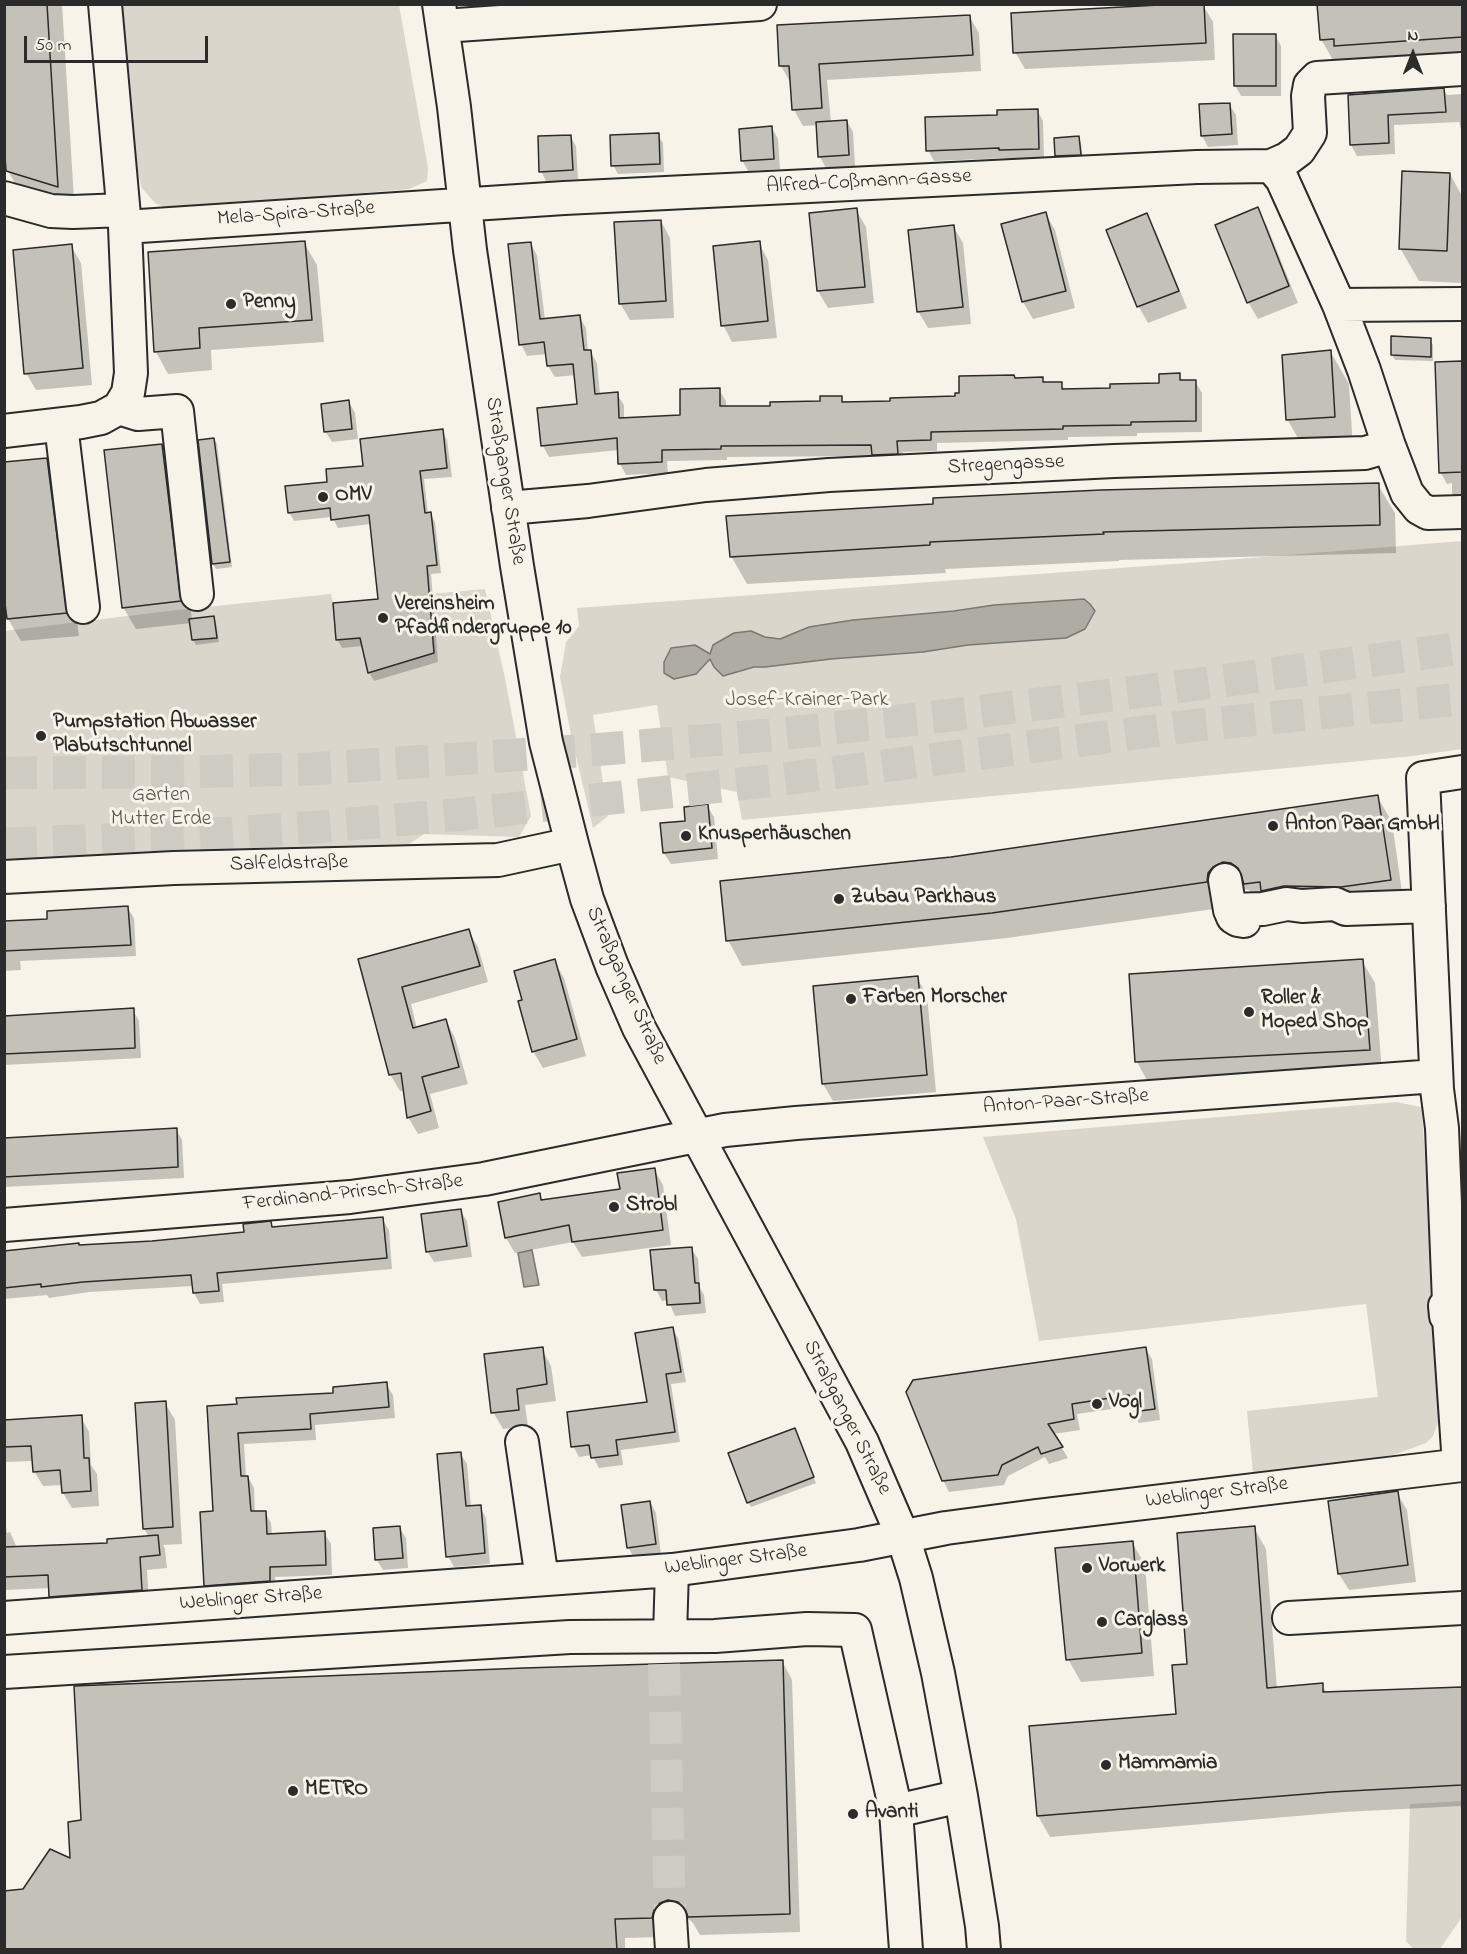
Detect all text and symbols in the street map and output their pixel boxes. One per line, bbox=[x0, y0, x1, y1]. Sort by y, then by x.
scale bar bbox=[27, 24, 212, 62]
north arrow bbox=[1383, 24, 1443, 84]
text: N bbox=[1408, 24, 1418, 48]
text: 50 m bbox=[35, 33, 72, 59]
street label: Alfred-Coßmann-Gasse bbox=[766, 165, 972, 201]
street label: Mela-Spira-Straße bbox=[216, 197, 376, 233]
place label: Penny bbox=[243, 291, 296, 317]
marker: Penny bbox=[224, 297, 238, 311]
street label: Straßganger Straße bbox=[478, 395, 530, 567]
street label: Stregengasse bbox=[947, 450, 1065, 482]
place label: OMV bbox=[335, 484, 371, 510]
marker: OMV bbox=[316, 490, 330, 504]
place label: Vereinsheim Pfadfindergruppe 10 bbox=[395, 593, 572, 643]
marker: Vereinsheim Pfadfindergruppe 10 bbox=[376, 611, 390, 625]
park label: Josef-Krainer-Park bbox=[726, 689, 888, 715]
place label: Pumpstation Abwasser Plabutschtunnel bbox=[53, 711, 256, 761]
marker: Pumpstation Abwasser Plabutschtunnel bbox=[34, 729, 48, 743]
park label: Garten Mutter Erde bbox=[111, 784, 211, 834]
place label: Anton Paar GmbH bbox=[1285, 813, 1440, 839]
marker: Anton Paar GmbH bbox=[1266, 819, 1280, 833]
place label: Knusperhäuschen bbox=[698, 823, 851, 849]
marker: Knusperhäuschen bbox=[679, 829, 693, 843]
street label: Salfeldstraße bbox=[229, 851, 349, 879]
place label: Zubau Parkhaus bbox=[851, 886, 996, 912]
marker: Zubau Parkhaus bbox=[832, 892, 846, 906]
street label: Straßganger Straße bbox=[579, 903, 671, 1069]
place label: Farben Morscher bbox=[863, 986, 1007, 1012]
place label: Roller & Moped Shop bbox=[1261, 987, 1368, 1037]
marker: Farben Morscher bbox=[844, 992, 858, 1006]
marker: Roller & Moped Shop bbox=[1242, 1005, 1256, 1019]
street label: Anton-Paar-Straße bbox=[982, 1085, 1150, 1121]
street label: Ferdinand-Prirsch-Straße bbox=[242, 1170, 464, 1218]
place label: Strobl bbox=[626, 1194, 677, 1220]
marker: Strobl bbox=[607, 1200, 621, 1214]
street label: Straßganger Straße bbox=[796, 1337, 896, 1499]
place label: Vogl bbox=[1109, 1391, 1142, 1417]
marker: Vogl bbox=[1090, 1397, 1104, 1411]
street label: Weblinger Straße bbox=[1144, 1473, 1290, 1515]
street label: Weblinger Straße bbox=[663, 1540, 809, 1582]
place label: Vorwerk bbox=[1099, 1555, 1165, 1581]
marker: Vorwerk bbox=[1080, 1561, 1094, 1575]
street label: Weblinger Straße bbox=[179, 1582, 323, 1618]
place label: Carglass bbox=[1114, 1609, 1188, 1635]
marker: Carglass bbox=[1095, 1615, 1109, 1629]
place label: Mammamia bbox=[1118, 1752, 1217, 1778]
marker: Mammamia bbox=[1099, 1758, 1113, 1772]
place label: METRO bbox=[305, 1778, 368, 1804]
marker: METRO bbox=[286, 1784, 300, 1798]
place label: Avanti bbox=[865, 1801, 919, 1827]
marker: Avanti bbox=[846, 1807, 860, 1821]

